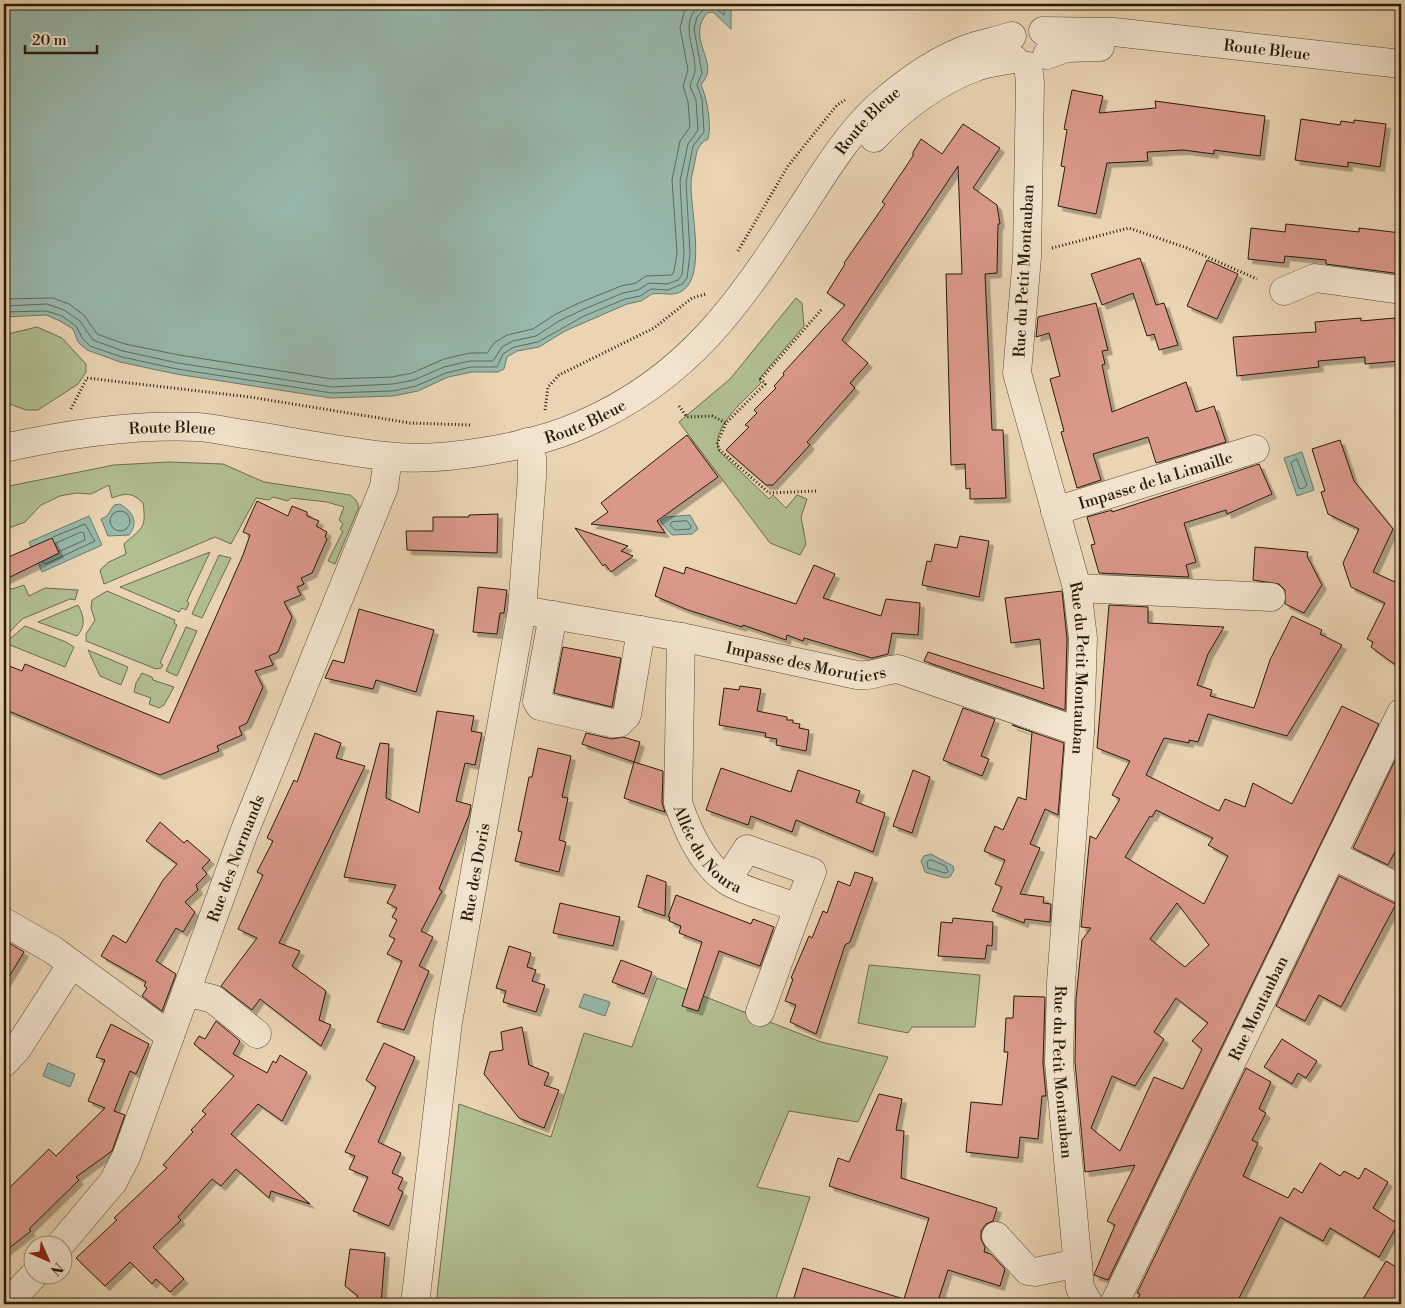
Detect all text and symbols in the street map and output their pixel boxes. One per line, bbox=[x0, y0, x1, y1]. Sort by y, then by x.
scale bar bbox=[25, 22, 98, 54]
text: 20 m bbox=[32, 31, 67, 50]
street label: Route Bleue bbox=[1222, 35, 1311, 65]
street label: Route Bleue bbox=[831, 82, 905, 159]
street label: Rue du Petit Montauban bbox=[1009, 184, 1039, 358]
street label: Route Bleue bbox=[542, 395, 630, 449]
street label: Route Bleue bbox=[128, 417, 217, 440]
street label: Impasse de la Limaille bbox=[1076, 448, 1235, 514]
street label: Rue du Petit Montauban bbox=[1065, 579, 1092, 756]
street label: Impasse des Morutiers bbox=[724, 638, 888, 686]
street label: Rue des Normands bbox=[203, 792, 269, 925]
street label: Allée du Noura bbox=[668, 801, 745, 898]
street label: Rue des Doris bbox=[457, 821, 495, 923]
street label: Rue Montauban bbox=[1225, 952, 1293, 1064]
street label: Rue du Petit Montauban bbox=[1048, 985, 1077, 1160]
north arrow bbox=[22, 1236, 72, 1286]
text: N bbox=[46, 1258, 67, 1279]

